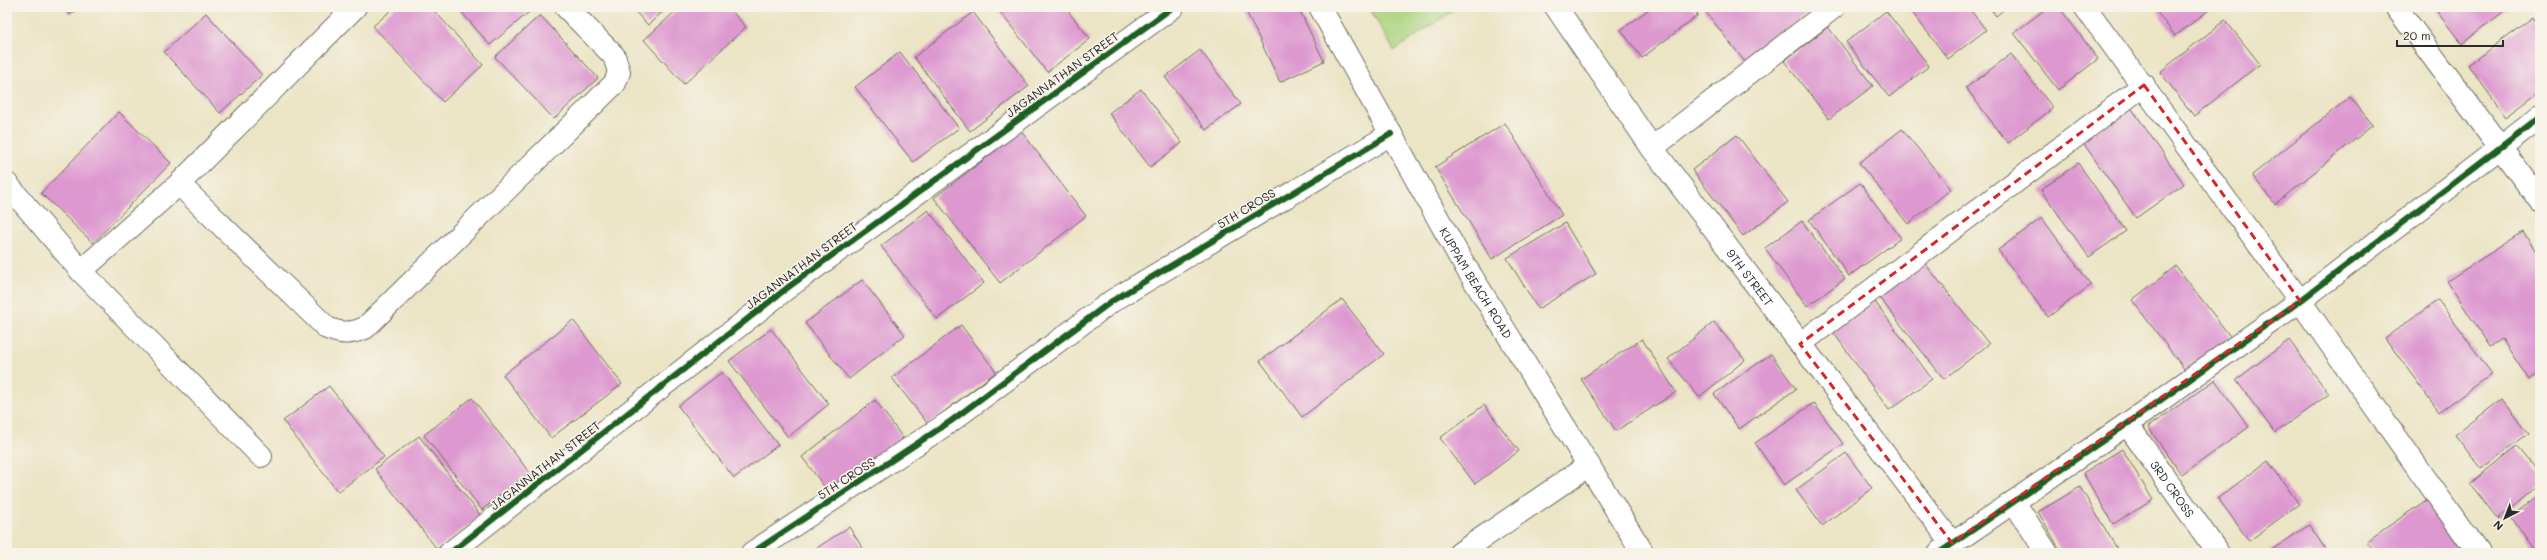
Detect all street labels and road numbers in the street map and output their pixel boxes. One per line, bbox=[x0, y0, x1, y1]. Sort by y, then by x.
street label: JAGANNATHAN STREET bbox=[1002, 27, 1122, 120]
street label: 5TH CROSS bbox=[1214, 184, 1278, 232]
street label: JAGANNATHAN STREET bbox=[742, 218, 860, 312]
street label: KUPPAM BEACH ROAD bbox=[1436, 224, 1516, 341]
street label: 9TH STREET bbox=[1723, 246, 1777, 309]
street label: JAGANNATHAN STREET bbox=[487, 417, 604, 513]
street label: 5TH CROSS bbox=[814, 453, 878, 503]
street label: 3RD CROSS bbox=[2147, 457, 2198, 520]

